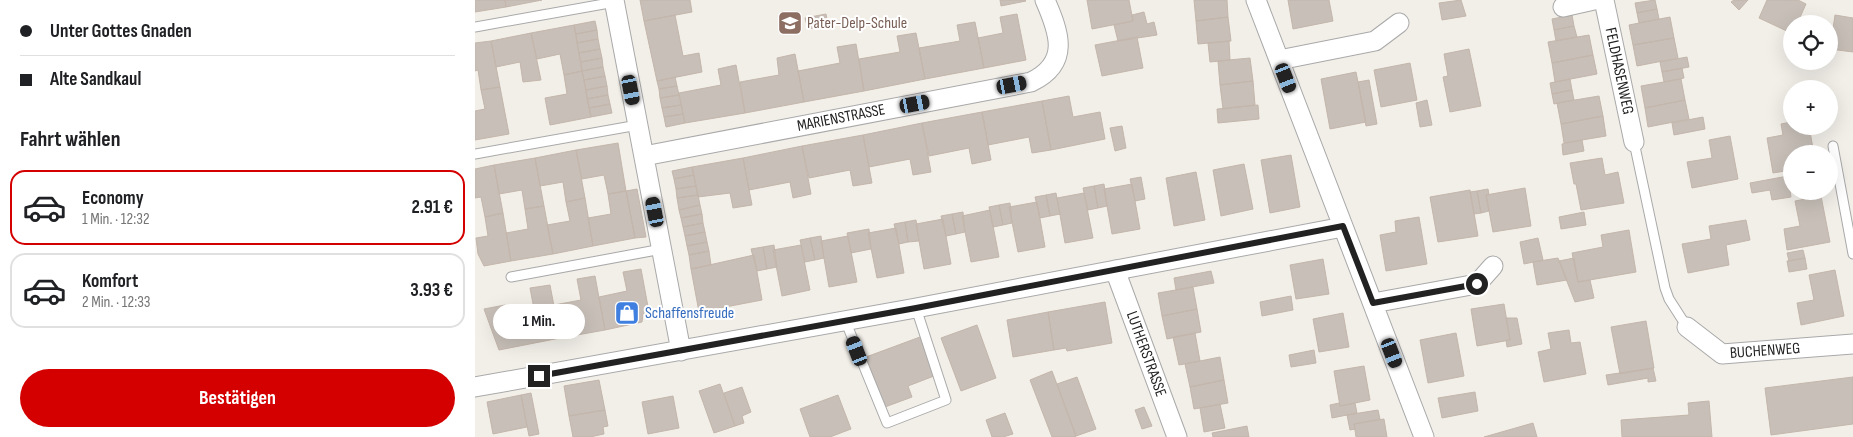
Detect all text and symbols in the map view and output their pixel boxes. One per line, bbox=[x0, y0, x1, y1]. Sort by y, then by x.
school or university icon: Pater-Delp-Schule bbox=[777, 10, 803, 36]
place label: Pater-Delp-Schule bbox=[807, 14, 907, 33]
map controls bbox=[1783, 15, 1838, 200]
button: locate bbox=[1783, 15, 1838, 70]
text: Unter Gottes Gnaden bbox=[50, 20, 192, 43]
street label: FELDHASENWEG bbox=[1601, 26, 1637, 116]
car bbox=[1273, 61, 1298, 95]
text: Alte Sandkaul bbox=[50, 68, 141, 91]
car bbox=[620, 74, 641, 106]
car bbox=[995, 75, 1028, 95]
button: + bbox=[1783, 80, 1838, 135]
car bbox=[898, 94, 931, 114]
street label: MARIENSTRASSE bbox=[795, 100, 887, 136]
text: Fahrt wählen bbox=[20, 126, 121, 153]
button: − bbox=[1783, 145, 1838, 200]
icon: car bbox=[22, 185, 67, 230]
text: Economy bbox=[82, 187, 144, 210]
text: 2.91 € bbox=[411, 196, 453, 219]
car bbox=[644, 196, 665, 228]
text: 1 Min. · 12:32 bbox=[82, 210, 149, 229]
icon: car bbox=[22, 268, 67, 313]
text: Komfort bbox=[82, 270, 138, 293]
route start bbox=[1466, 273, 1488, 295]
text: 3.93 € bbox=[410, 279, 453, 302]
text: 2 Min. · 12:33 bbox=[82, 293, 151, 312]
shop icon: Schaffensfreude bbox=[614, 300, 640, 326]
callout: 1 Min. bbox=[493, 304, 585, 338]
place label: Schaffensfreude bbox=[645, 304, 734, 323]
street label: LUTHERSTRASSE bbox=[1122, 309, 1170, 399]
text: 1 Min. bbox=[523, 312, 555, 331]
car bbox=[844, 334, 869, 368]
car bbox=[1379, 336, 1404, 370]
street label: BUCHENWEG bbox=[1729, 339, 1801, 363]
route end bbox=[528, 365, 550, 387]
button: Bestätigen bbox=[20, 369, 455, 427]

